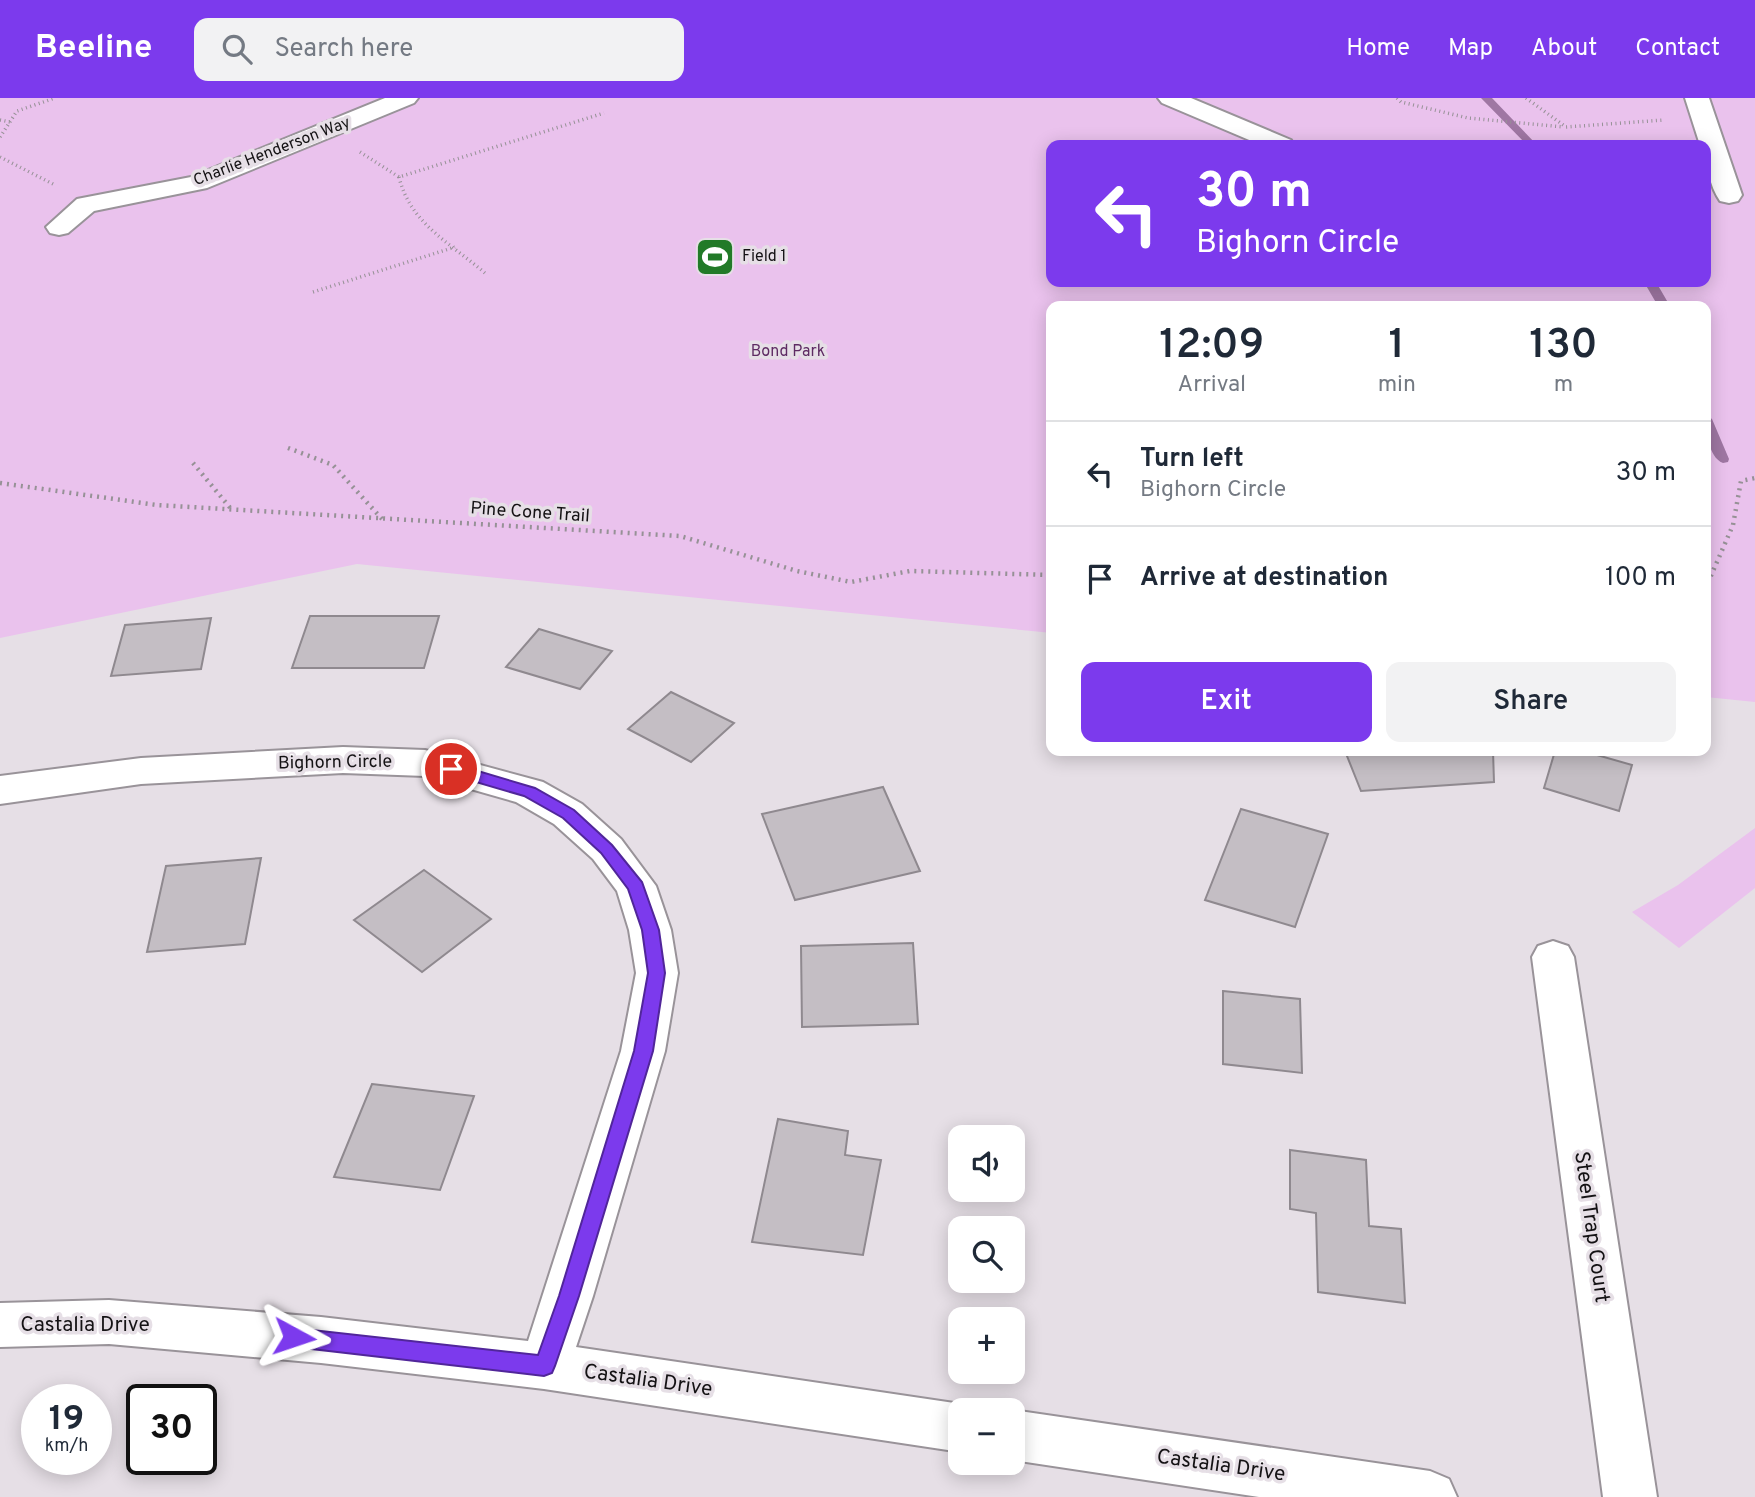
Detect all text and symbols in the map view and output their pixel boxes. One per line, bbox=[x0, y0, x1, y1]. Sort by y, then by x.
search box bbox=[194, 18, 684, 81]
text: Beeline bbox=[35, 28, 152, 70]
icon: search bbox=[218, 30, 256, 68]
text: Search here bbox=[274, 33, 413, 66]
text: Home bbox=[1346, 34, 1410, 64]
text: Map bbox=[1448, 34, 1493, 64]
text: About bbox=[1531, 34, 1597, 64]
text: Contact bbox=[1635, 34, 1720, 64]
street label: Charlie Henderson Way bbox=[191, 113, 353, 191]
text: 30 m bbox=[1196, 163, 1312, 225]
icon: left bbox=[1081, 168, 1172, 259]
text: Bighorn Circle bbox=[1196, 224, 1399, 264]
sports icon: Field 1 bbox=[694, 236, 736, 278]
place label: Field 1 bbox=[742, 247, 787, 267]
text: 12:09 bbox=[1159, 320, 1264, 373]
text: 1 bbox=[1389, 320, 1405, 373]
text: 130 bbox=[1529, 320, 1598, 373]
park label: Bond Park bbox=[751, 342, 825, 362]
text: Arrival bbox=[1178, 371, 1246, 400]
text: min bbox=[1378, 371, 1416, 400]
text: m bbox=[1554, 371, 1573, 400]
text: Turn left bbox=[1140, 443, 1244, 476]
icon: left bbox=[1081, 455, 1119, 493]
text: 30 m bbox=[1616, 457, 1676, 490]
text: Bighorn Circle bbox=[1140, 476, 1286, 505]
street label: Pine Cone Trail bbox=[469, 497, 591, 529]
icon: arrive bbox=[1081, 560, 1119, 598]
text: Arrive at destination bbox=[1140, 562, 1388, 595]
text: 100 m bbox=[1605, 562, 1676, 595]
button: Exit bbox=[1081, 662, 1372, 742]
button: Share bbox=[1386, 662, 1676, 742]
pin bbox=[421, 739, 481, 799]
icon: arrive bbox=[432, 750, 470, 788]
street label: Bighorn Circle bbox=[278, 751, 392, 775]
map controls bbox=[948, 1125, 1025, 1475]
button: sound bbox=[948, 1125, 1025, 1202]
street label: Steel Trap Court bbox=[1567, 1149, 1615, 1305]
button: search bbox=[948, 1216, 1025, 1293]
position arrow bbox=[257, 1300, 331, 1374]
button: + bbox=[948, 1307, 1025, 1384]
street label: Castalia Drive bbox=[20, 1312, 150, 1339]
street label: Castalia Drive bbox=[582, 1359, 714, 1403]
speed limit sign: 30 bbox=[126, 1384, 217, 1475]
text: 19 bbox=[49, 1398, 84, 1442]
button: − bbox=[948, 1398, 1025, 1475]
text: km/h bbox=[45, 1435, 88, 1458]
street label: Castalia Drive bbox=[1155, 1444, 1287, 1488]

